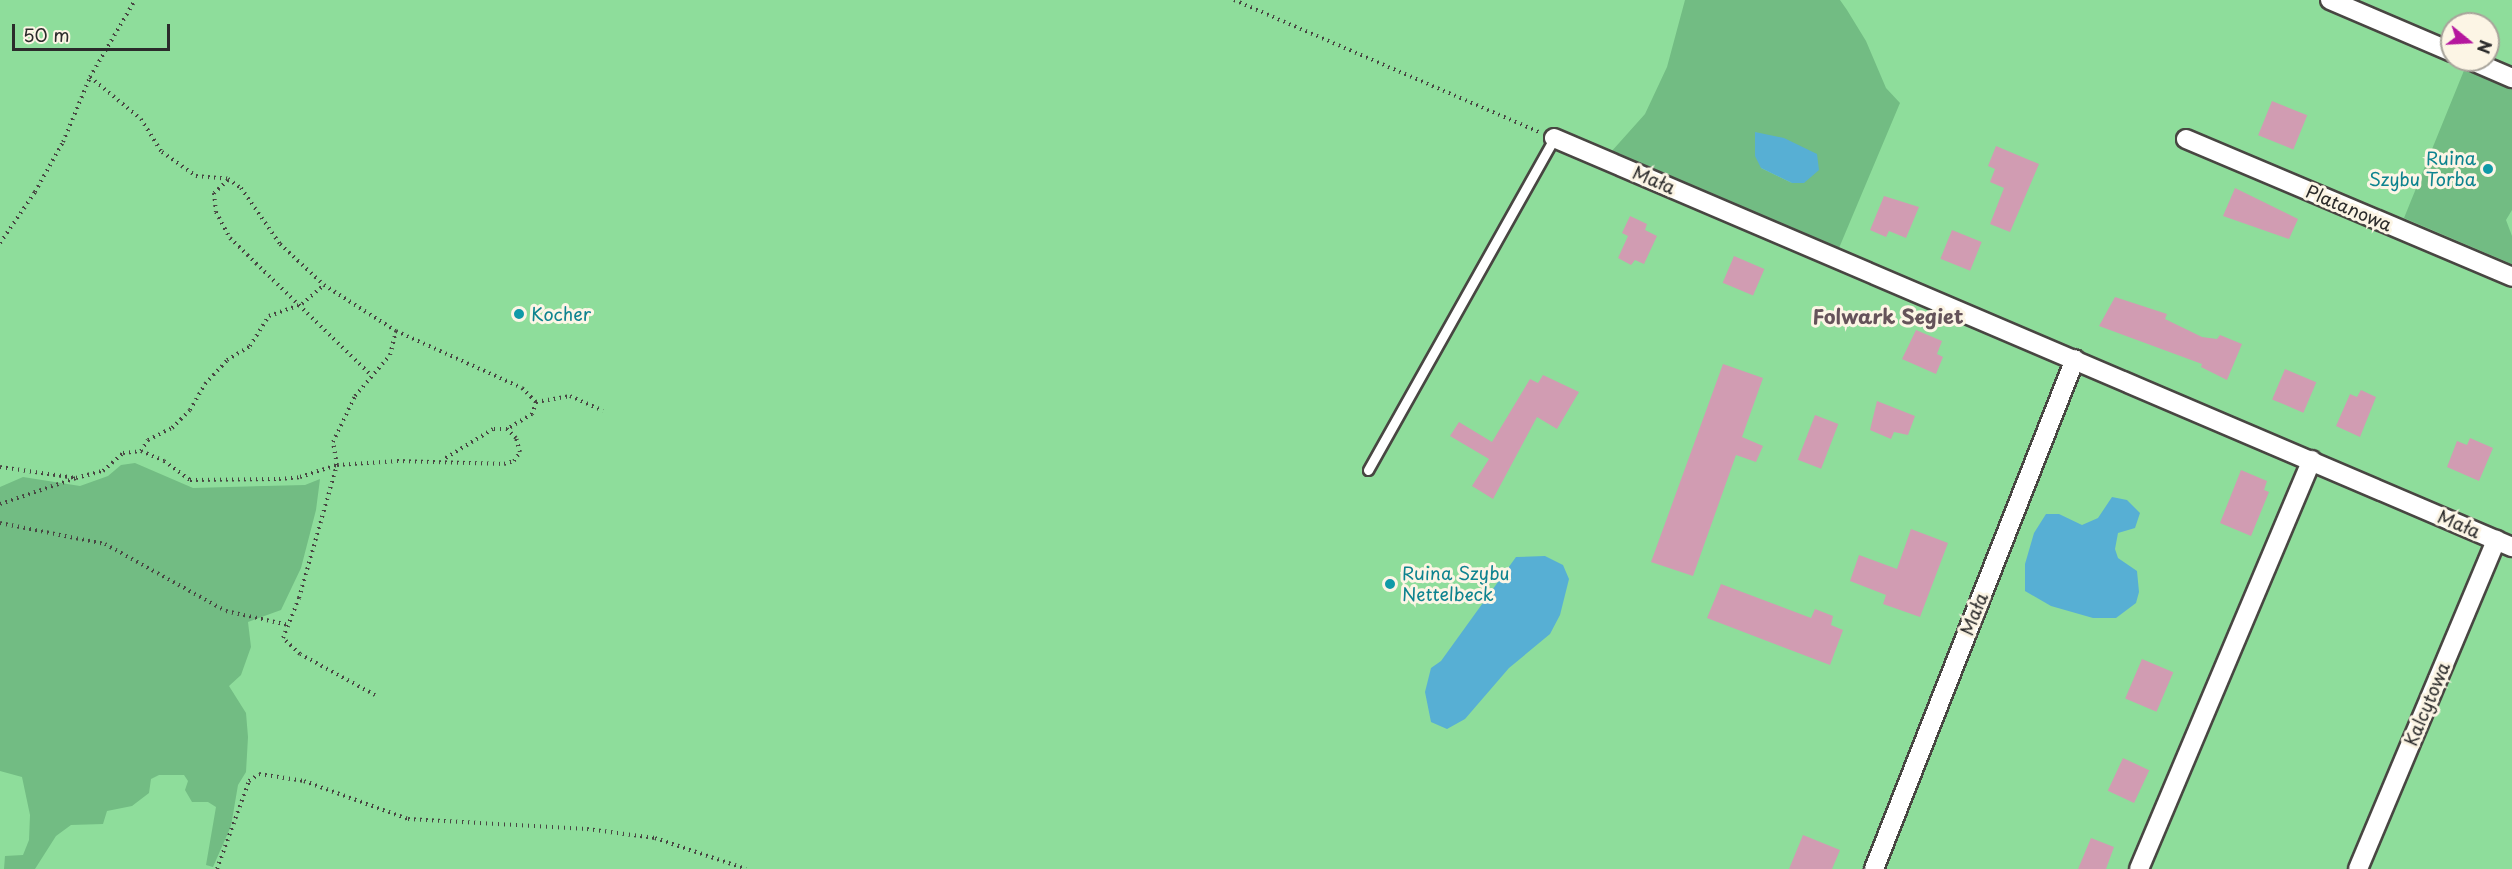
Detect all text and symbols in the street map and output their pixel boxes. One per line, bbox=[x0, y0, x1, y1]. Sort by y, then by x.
scale bar bbox=[15, 12, 172, 50]
north arrow bbox=[2440, 12, 2500, 72]
text: 50 m bbox=[23, 21, 70, 48]
text: N bbox=[2472, 37, 2499, 57]
place label: Ruina Szybu Torba bbox=[2368, 148, 2476, 190]
street label: Mała bbox=[1629, 161, 1679, 199]
marker: Ruina Szybu Torba bbox=[2481, 162, 2495, 176]
street label: Platanowa bbox=[2303, 180, 2395, 236]
place label: Kocher bbox=[531, 303, 591, 325]
district label: Folwark Segiet bbox=[1812, 304, 1964, 328]
marker: Kocher bbox=[512, 307, 526, 321]
street label: Mała bbox=[2434, 505, 2484, 543]
place label: Ruina Szybu Nettelbeck bbox=[1402, 563, 1509, 606]
marker: Ruina Szybu Nettelbeck bbox=[1383, 577, 1397, 591]
street label: Mała bbox=[1956, 589, 1992, 639]
street label: Kalcytowa bbox=[2400, 659, 2454, 749]

